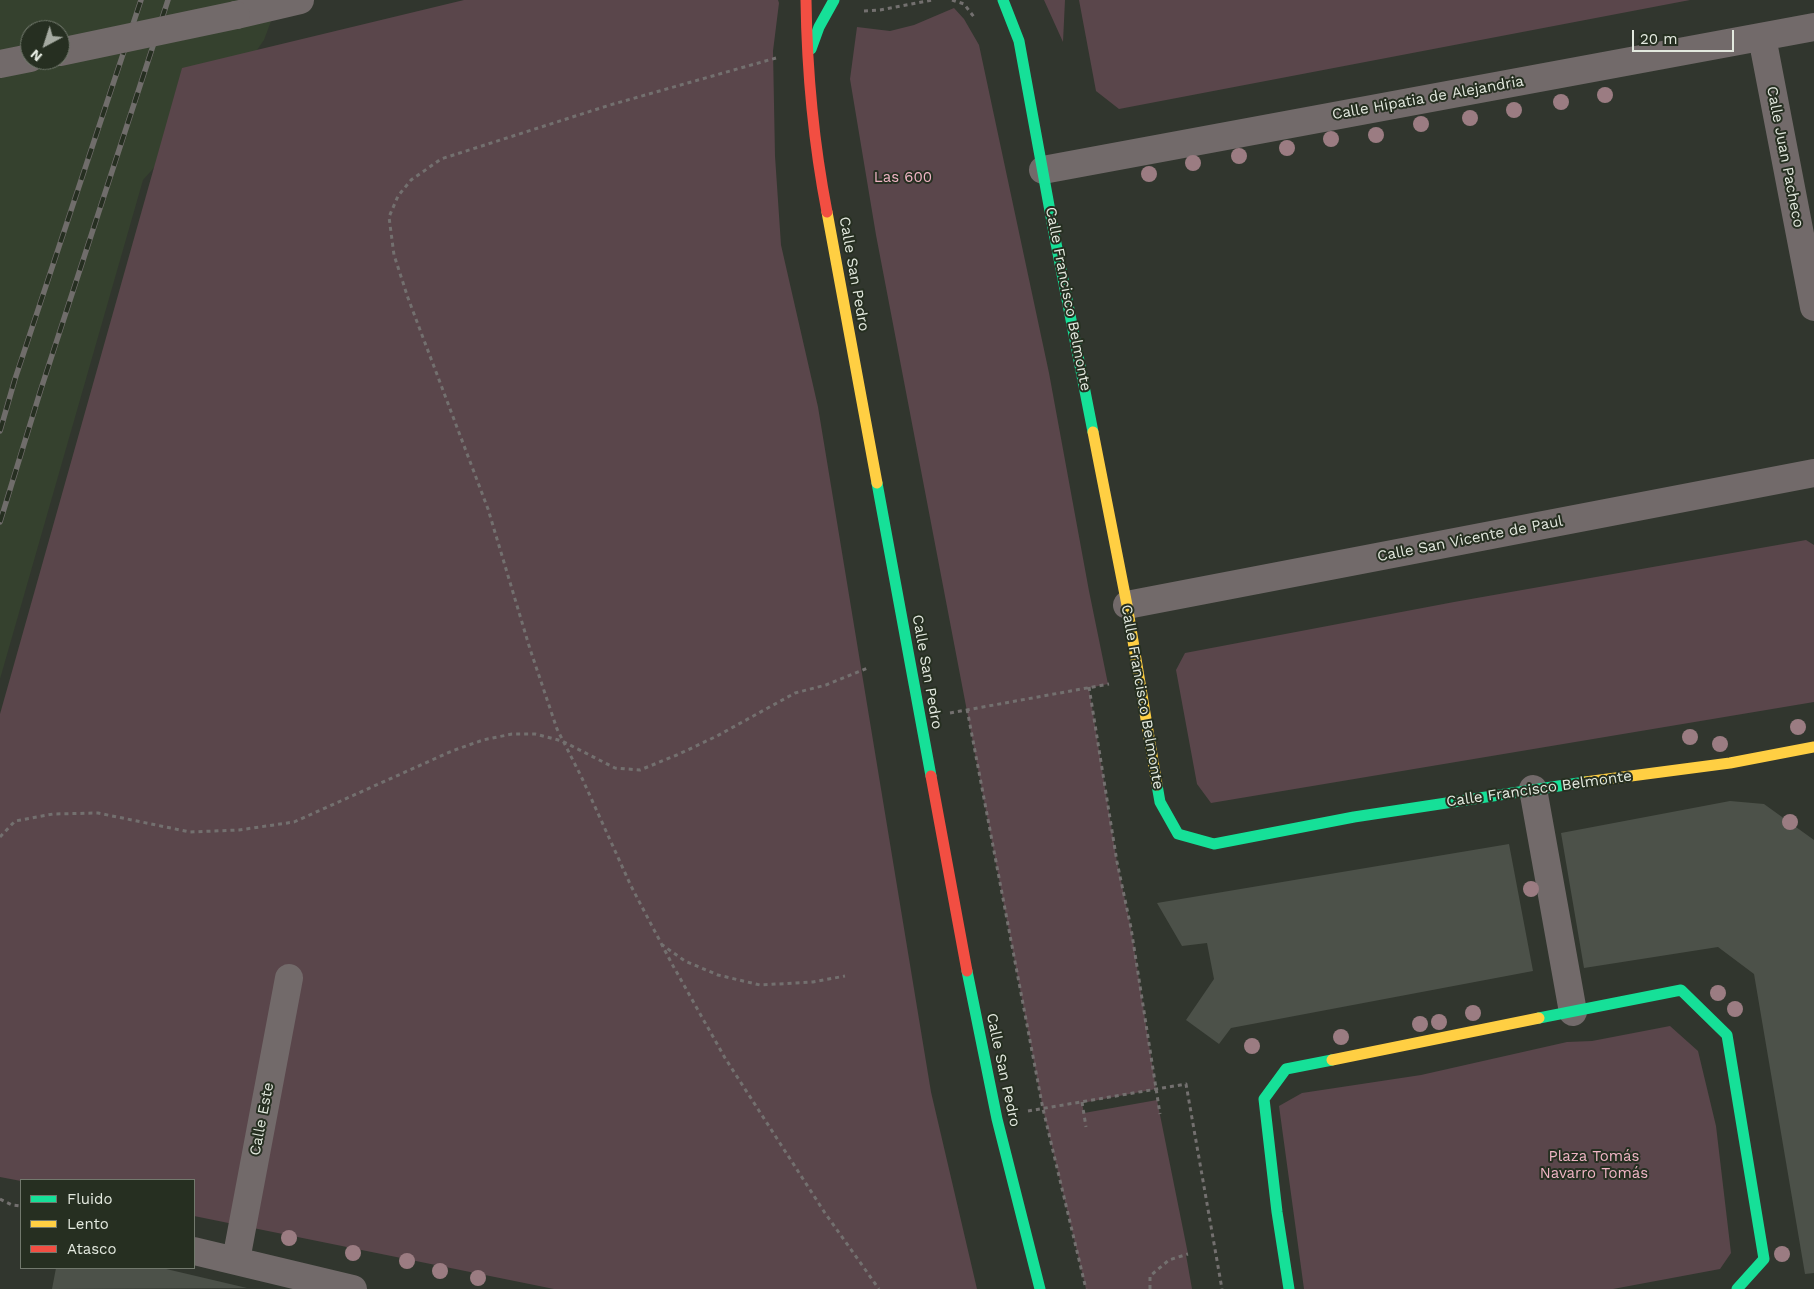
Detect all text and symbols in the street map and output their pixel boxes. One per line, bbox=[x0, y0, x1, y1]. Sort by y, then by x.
north arrow bbox=[20, 20, 70, 70]
scale bar bbox=[1634, 20, 1736, 52]
text: 20 m bbox=[1640, 30, 1678, 48]
text: N bbox=[27, 46, 45, 65]
street label: Calle Hipatia de Alejandria bbox=[1331, 72, 1525, 124]
street label: Calle Juan Pacheco bbox=[1762, 85, 1808, 229]
park label: Las 600 bbox=[874, 169, 932, 187]
street label: Calle Francisco Belmonte bbox=[1041, 205, 1095, 393]
street label: Calle San Pedro bbox=[835, 215, 873, 333]
street label: Calle San Vicente de Paul bbox=[1376, 512, 1564, 566]
street label: Calle Francisco Belmonte bbox=[1117, 603, 1167, 791]
street label: Calle San Pedro bbox=[908, 613, 946, 731]
street label: Calle Francisco Belmonte bbox=[1445, 767, 1633, 811]
street label: Calle San Pedro bbox=[982, 1011, 1024, 1129]
street label: Calle Este bbox=[246, 1081, 278, 1157]
park label: Plaza Tomás Navarro Tomás bbox=[1540, 1148, 1648, 1183]
legend bbox=[20, 1179, 195, 1269]
text: Fluido bbox=[67, 1190, 112, 1208]
text: Lento bbox=[67, 1215, 109, 1233]
text: Atasco bbox=[67, 1240, 116, 1258]

